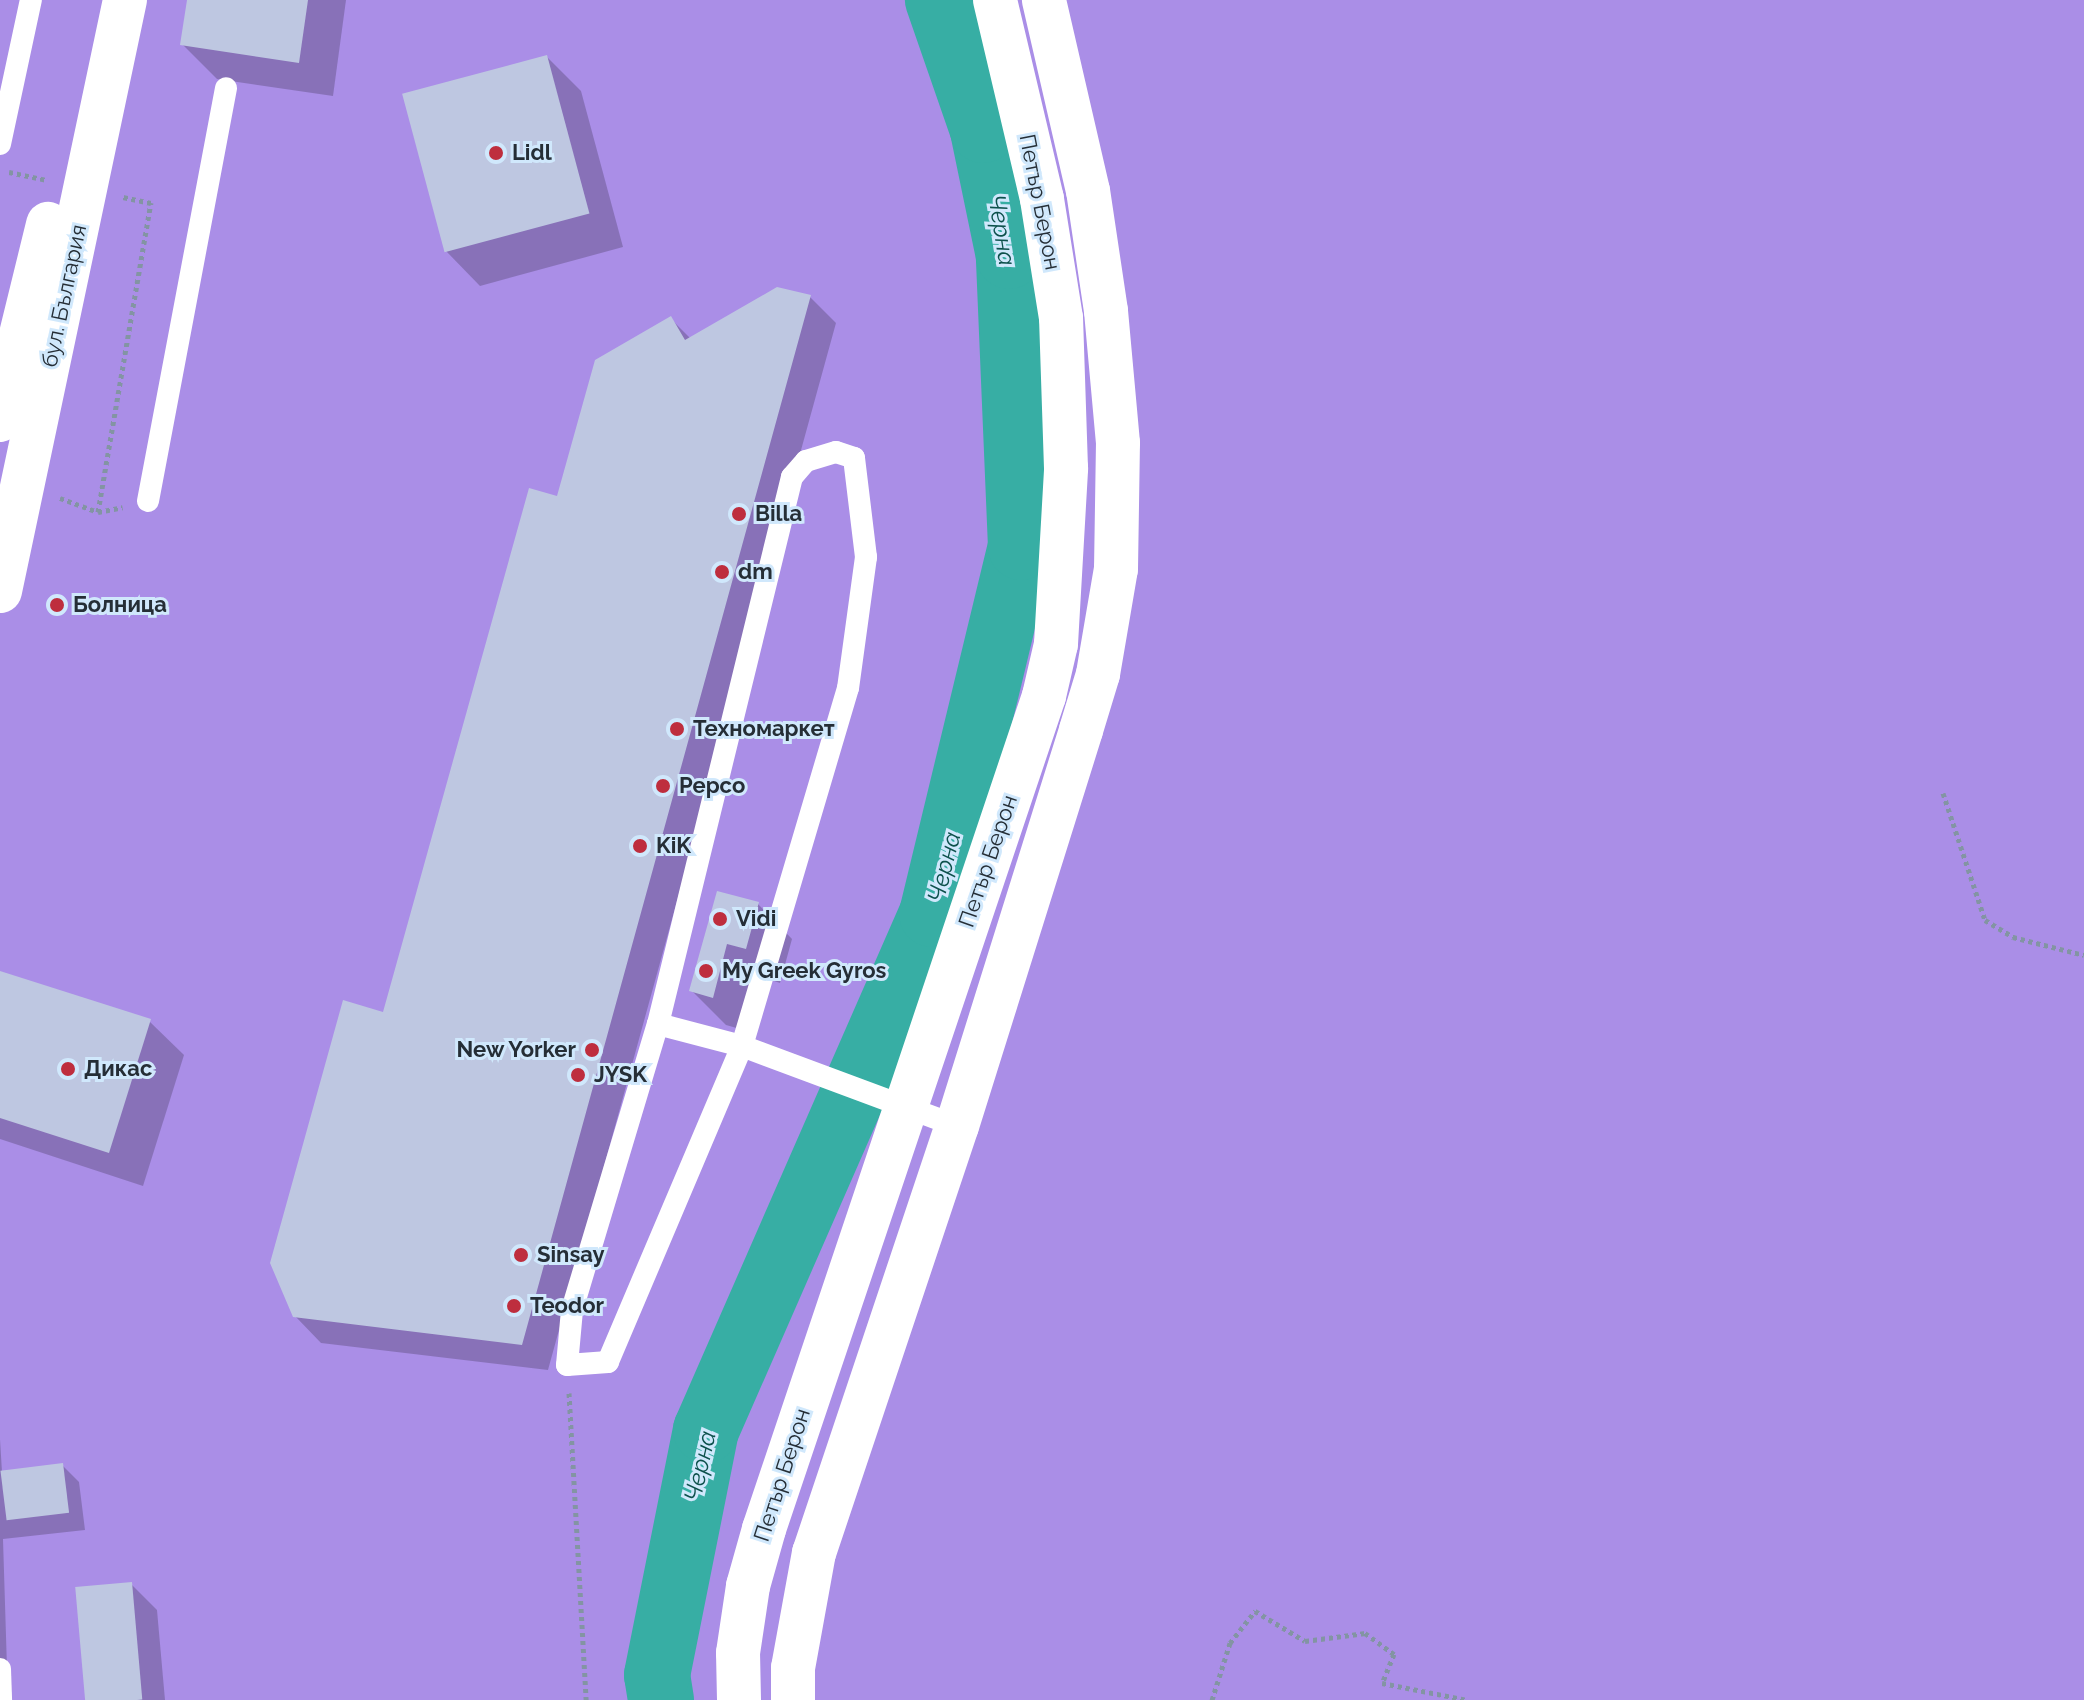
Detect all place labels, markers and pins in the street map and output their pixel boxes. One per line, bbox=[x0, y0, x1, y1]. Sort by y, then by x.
place label: Lidl bbox=[512, 140, 552, 166]
marker: Lidl bbox=[487, 144, 505, 162]
place label: Billa bbox=[755, 501, 802, 527]
marker: Billa bbox=[730, 505, 748, 523]
place label: dm bbox=[738, 559, 773, 585]
marker: dm bbox=[713, 563, 731, 581]
place label: Болница bbox=[73, 592, 167, 618]
marker: Болница bbox=[48, 596, 66, 614]
place label: Техномаркет bbox=[693, 716, 835, 742]
marker: Техномаркет bbox=[668, 720, 686, 738]
place label: Pepco bbox=[679, 773, 745, 799]
marker: Pepco bbox=[654, 777, 672, 795]
place label: KiK bbox=[656, 833, 691, 859]
marker: KiK bbox=[631, 837, 649, 855]
place label: Vidi bbox=[736, 906, 776, 932]
marker: Vidi bbox=[711, 910, 729, 928]
place label: My Greek Gyros bbox=[722, 958, 887, 984]
marker: My Greek Gyros bbox=[697, 962, 715, 980]
place label: New Yorker bbox=[455, 1037, 576, 1063]
marker: New Yorker bbox=[583, 1041, 601, 1059]
place label: Дикас bbox=[84, 1056, 152, 1082]
marker: Дикас bbox=[59, 1060, 77, 1078]
place label: JYSK bbox=[594, 1062, 647, 1088]
marker: JYSK bbox=[569, 1066, 587, 1084]
place label: Sinsay bbox=[537, 1242, 605, 1268]
marker: Sinsay bbox=[512, 1246, 530, 1264]
place label: Teodor bbox=[530, 1293, 604, 1319]
marker: Teodor bbox=[505, 1297, 523, 1315]

